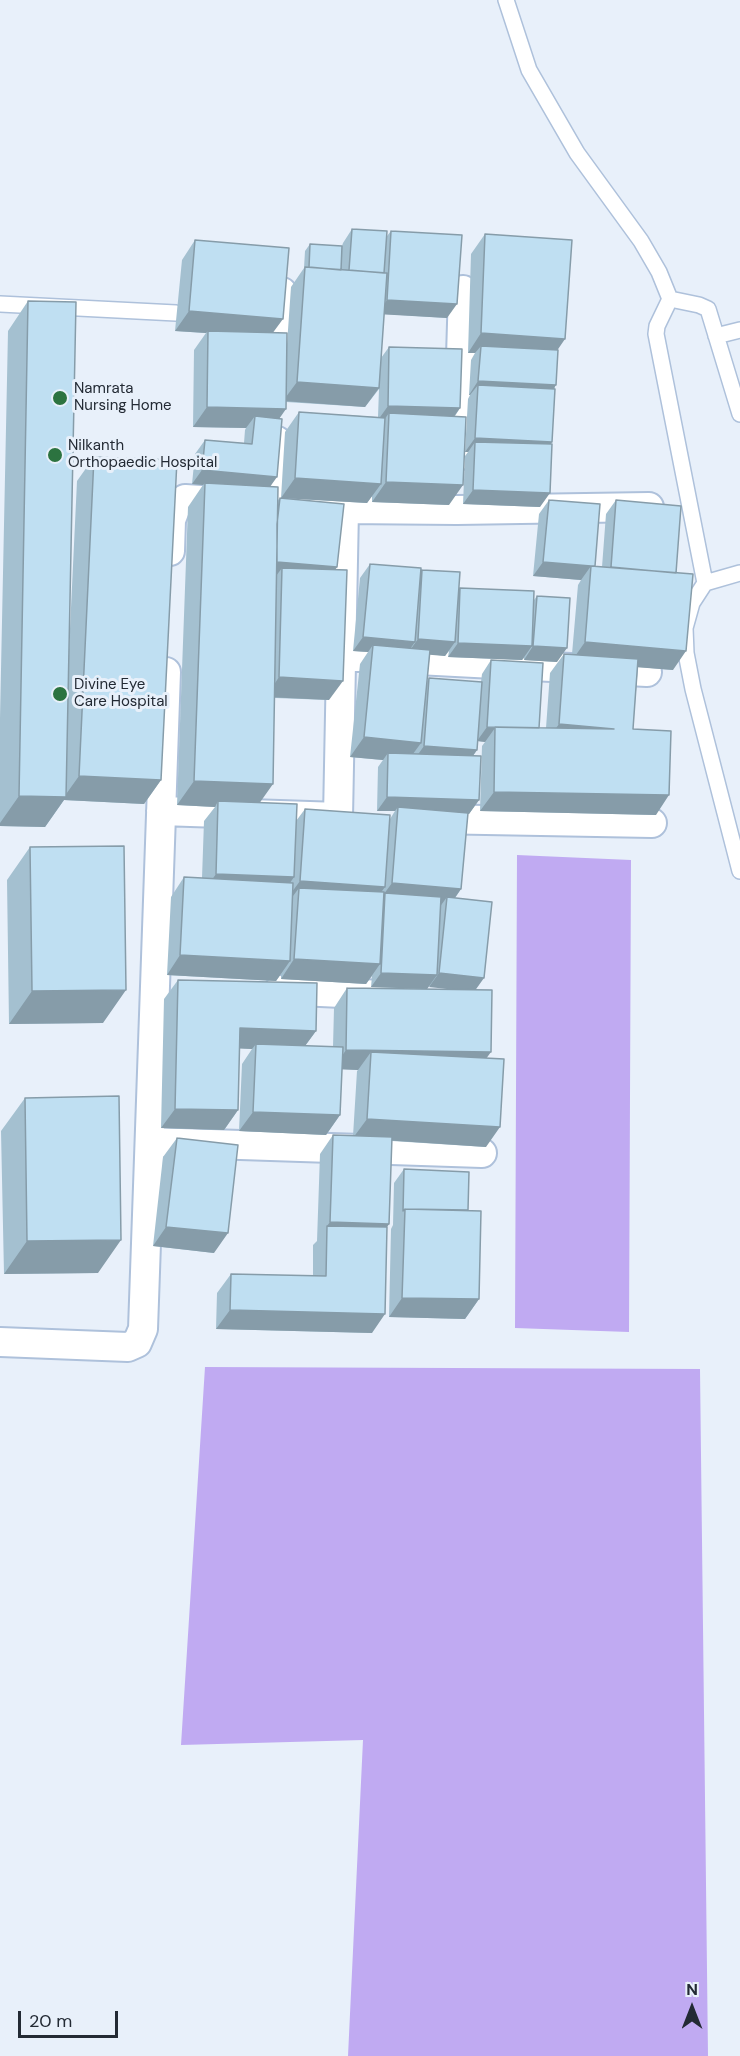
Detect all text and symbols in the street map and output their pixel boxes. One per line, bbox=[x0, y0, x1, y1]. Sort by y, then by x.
place label: Namrata Nursing Home bbox=[74, 380, 172, 415]
marker: Namrata Nursing Home bbox=[51, 389, 69, 407]
place label: Nilkanth Orthopaedic Hospital bbox=[68, 437, 217, 472]
marker: Nilkanth Orthopaedic Hospital bbox=[46, 446, 64, 464]
place label: Divine Eye Care Hospital bbox=[74, 676, 168, 711]
marker: Divine Eye Care Hospital bbox=[51, 685, 69, 703]
north arrow bbox=[662, 1978, 722, 2038]
text: N bbox=[686, 1979, 698, 2000]
scale bar bbox=[21, 1999, 122, 2037]
text: 20 m bbox=[29, 2009, 72, 2033]

